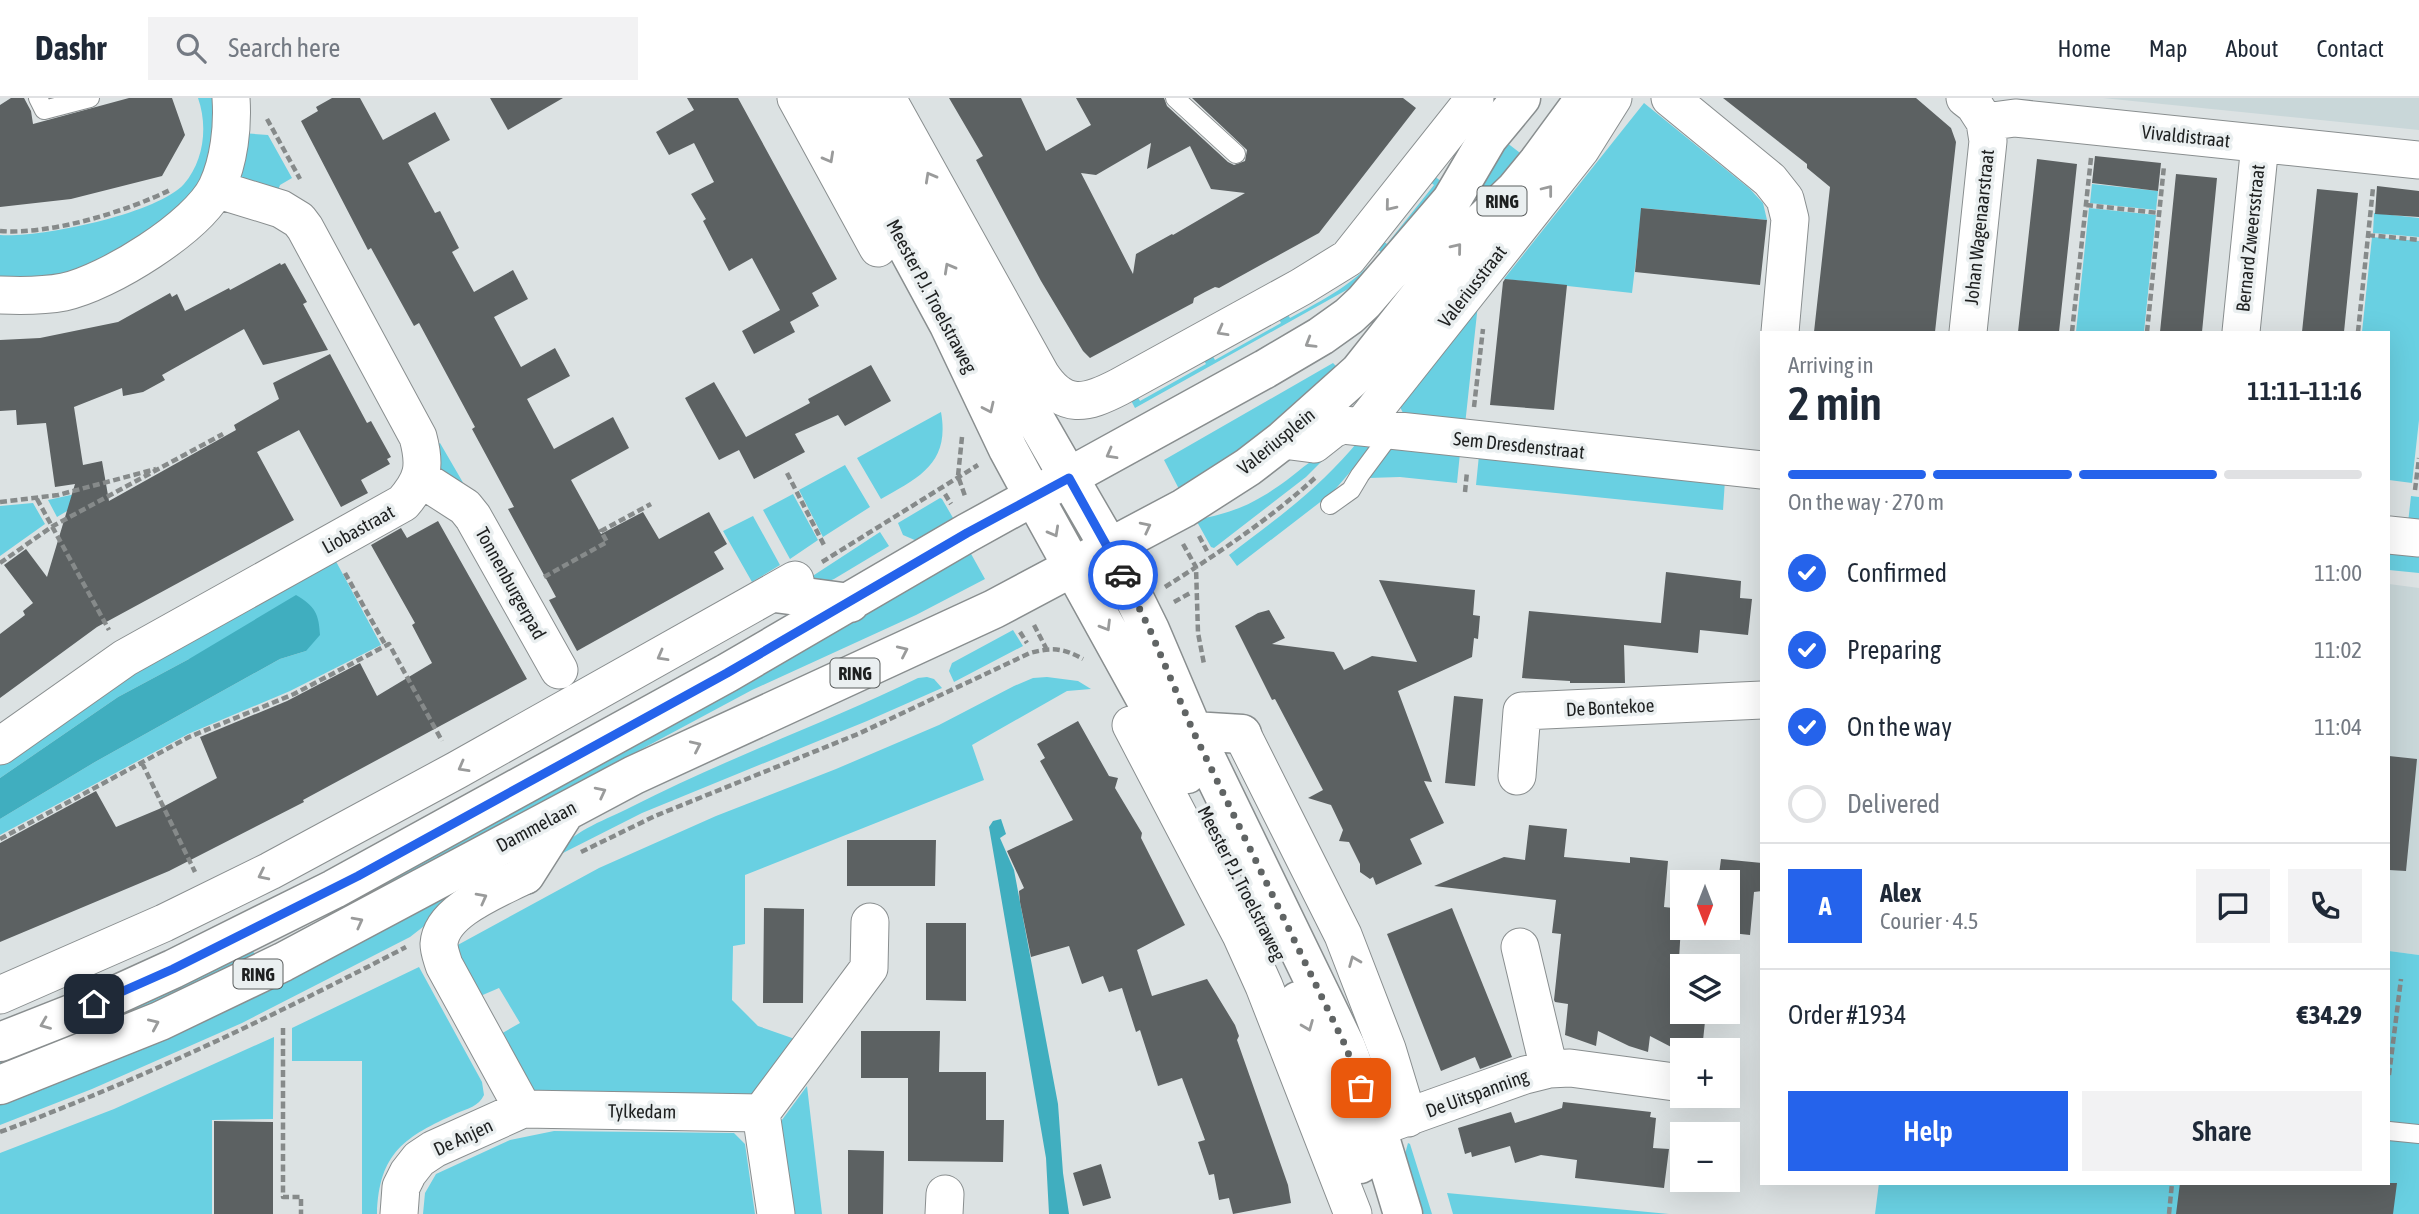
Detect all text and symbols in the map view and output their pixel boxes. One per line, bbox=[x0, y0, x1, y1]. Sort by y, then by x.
search box bbox=[148, 17, 638, 80]
text: Dashr bbox=[35, 29, 106, 67]
icon: search bbox=[172, 29, 210, 67]
text: Search here bbox=[228, 33, 340, 63]
text: Home bbox=[2057, 35, 2111, 62]
text: Map bbox=[2149, 35, 2187, 62]
text: About bbox=[2225, 35, 2278, 62]
text: Contact bbox=[2316, 35, 2384, 62]
street label: Vivaldistraat bbox=[2141, 120, 2231, 152]
street label: Johan Wagenaarstraat bbox=[1960, 148, 1998, 306]
one-way arrow bbox=[821, 151, 834, 163]
street label: Bernard Zweersstraat bbox=[2231, 163, 2269, 313]
one-way arrow bbox=[925, 171, 938, 184]
one-way arrow bbox=[1540, 185, 1553, 197]
road number: RING bbox=[1478, 186, 1526, 216]
one-way arrow bbox=[1386, 198, 1398, 211]
street label: Meester P.J. Troelstraweg bbox=[882, 216, 982, 377]
street label: Valeriusstraat bbox=[1433, 241, 1511, 331]
one-way arrow bbox=[1449, 244, 1462, 256]
one-way arrow bbox=[944, 263, 958, 275]
one-way arrow bbox=[1217, 322, 1230, 336]
one-way arrow bbox=[1304, 334, 1317, 347]
text: Arriving in bbox=[1788, 352, 1874, 378]
text: 11:11–11:16 bbox=[2247, 376, 2362, 406]
text: 2 min bbox=[1788, 377, 1882, 430]
one-way arrow bbox=[981, 401, 995, 413]
street label: Valeriusplein bbox=[1233, 403, 1319, 479]
street label: Sem Dresdenstraat bbox=[1452, 427, 1586, 463]
one-way arrow bbox=[1106, 446, 1119, 459]
text: On the way · 270 m bbox=[1788, 489, 1944, 515]
street label: Liobastraat bbox=[318, 500, 398, 558]
one-way arrow bbox=[1139, 522, 1151, 536]
street label: Tonnenburgerpad bbox=[471, 523, 551, 643]
one-way arrow bbox=[1045, 524, 1059, 537]
courier bbox=[1088, 540, 1158, 610]
icon: check bbox=[1788, 554, 1826, 592]
icon: car bbox=[1104, 556, 1142, 594]
text: Confirmed bbox=[1847, 558, 1947, 588]
text: 11:00 bbox=[2314, 560, 2362, 586]
one-way arrow bbox=[1097, 619, 1110, 632]
icon: check bbox=[1788, 631, 1826, 669]
text: Preparing bbox=[1847, 635, 1941, 665]
text: 11:02 bbox=[2314, 637, 2362, 663]
one-way arrow bbox=[895, 645, 908, 659]
one-way arrow bbox=[656, 648, 669, 661]
road number: RING bbox=[830, 658, 880, 688]
street label: De Bontekoe bbox=[1565, 694, 1655, 720]
icon: check bbox=[1788, 708, 1826, 746]
text: On the way bbox=[1847, 712, 1952, 742]
text: 11:04 bbox=[2314, 714, 2362, 740]
one-way arrow bbox=[689, 741, 701, 755]
one-way arrow bbox=[457, 759, 470, 772]
one-way arrow bbox=[593, 787, 606, 801]
text: Delivered bbox=[1847, 789, 1940, 819]
street label: Dammelaan bbox=[492, 796, 580, 856]
street label: Meester P.J. Troelstraweg bbox=[1193, 802, 1291, 965]
one-way arrow bbox=[258, 866, 270, 880]
button: chat bbox=[2196, 869, 2270, 943]
button: phone bbox=[2288, 869, 2362, 943]
north arrow bbox=[1670, 870, 1740, 940]
map controls bbox=[1670, 870, 1740, 1192]
text: Alex bbox=[1880, 878, 1921, 908]
text: A bbox=[1819, 891, 1831, 921]
one-way arrow bbox=[475, 892, 487, 906]
text: Courier · 4.5 bbox=[1880, 908, 1979, 934]
one-way arrow bbox=[350, 917, 363, 930]
button: layers bbox=[1670, 954, 1740, 1024]
one-way arrow bbox=[1348, 956, 1362, 968]
road number: RING bbox=[233, 960, 282, 988]
pin bbox=[64, 974, 124, 1034]
icon: home bbox=[75, 985, 113, 1023]
text: Order #1934 bbox=[1788, 1000, 1907, 1030]
text: €34.29 bbox=[2297, 1000, 2362, 1030]
one-way arrow bbox=[40, 1015, 52, 1029]
one-way arrow bbox=[147, 1018, 159, 1032]
one-way arrow bbox=[1299, 1019, 1313, 1031]
button: + bbox=[1670, 1038, 1740, 1108]
pin bbox=[1331, 1058, 1391, 1118]
street label: De Uitspanning bbox=[1423, 1064, 1532, 1122]
icon: bag bbox=[1342, 1069, 1380, 1107]
button: Help bbox=[1788, 1091, 2068, 1171]
button: Share bbox=[2082, 1091, 2362, 1171]
street label: Tylkedam bbox=[608, 1099, 676, 1123]
street label: De Anjen bbox=[430, 1114, 496, 1160]
button: − bbox=[1670, 1122, 1740, 1192]

